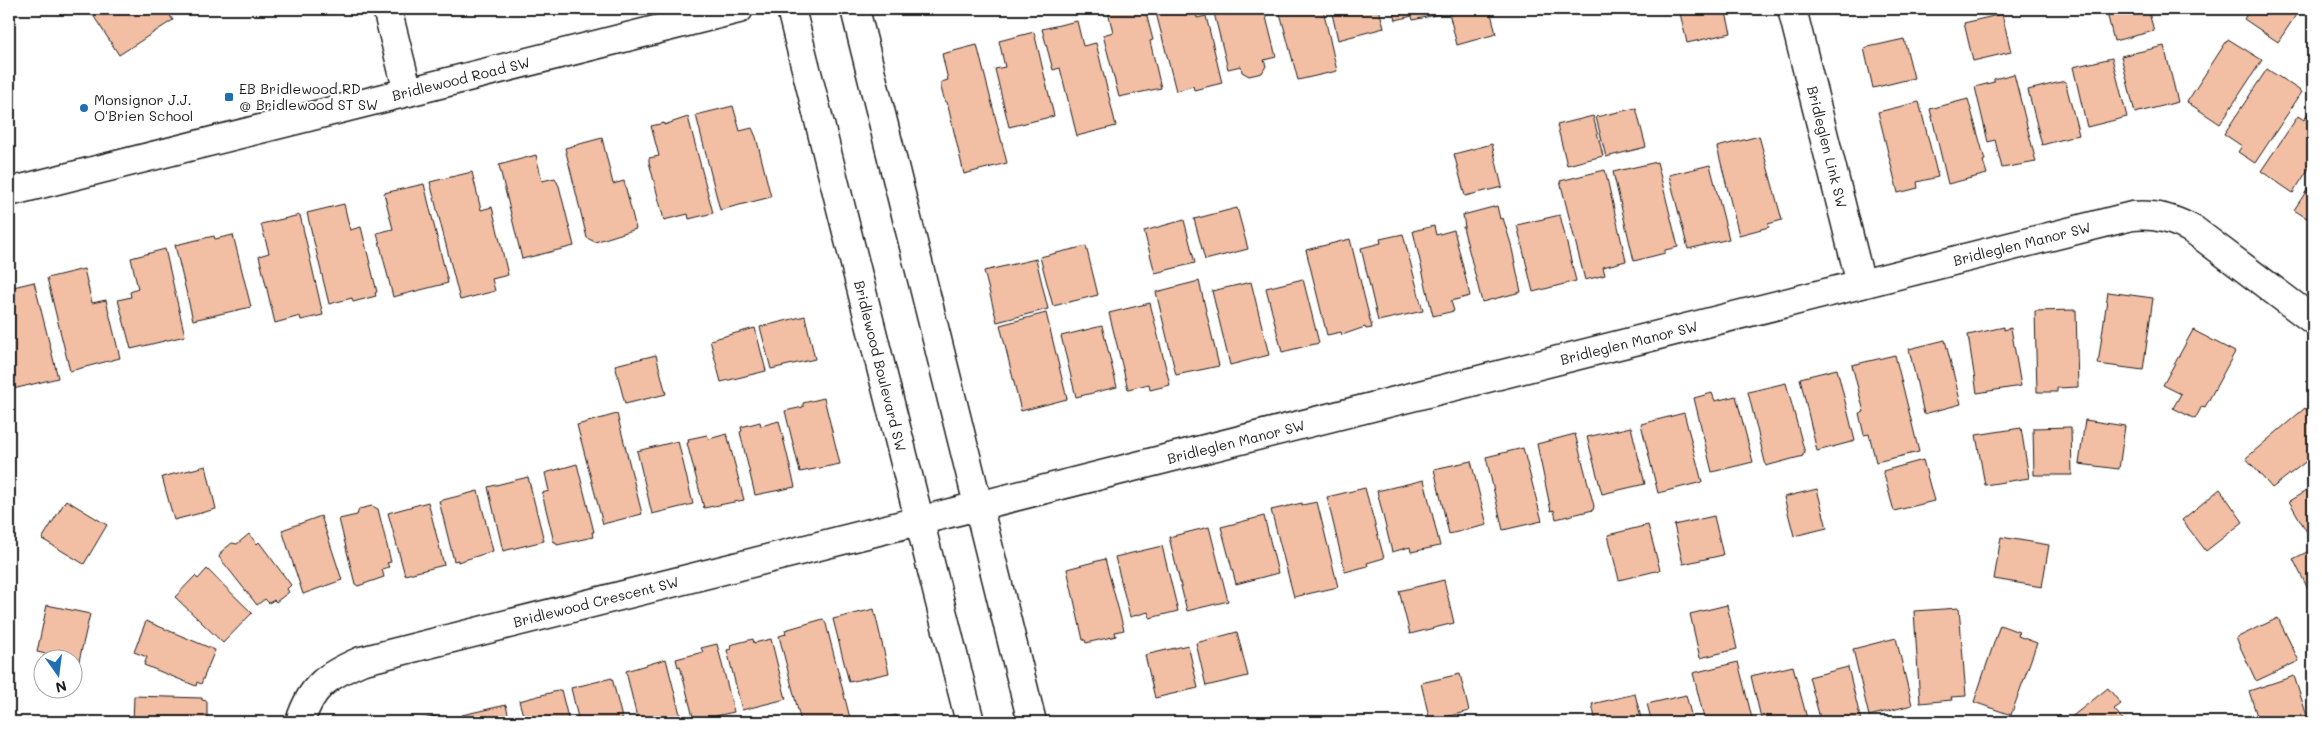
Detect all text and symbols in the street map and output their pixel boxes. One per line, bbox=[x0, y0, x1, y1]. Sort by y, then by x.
street label: Bridlewood Road SW bbox=[390, 52, 532, 105]
place label: EB Bridlewood RD @ Bridlewood ST SW bbox=[239, 79, 378, 114]
street label: Bridleglen Link SW bbox=[1803, 84, 1852, 210]
place label: Monsignor J.J. O'Brien School bbox=[94, 90, 193, 125]
marker: EB Bridlewood RD @ Bridlewood ST SW bbox=[223, 91, 235, 103]
marker: Monsignor J.J. O'Brien School bbox=[78, 102, 90, 114]
street label: Bridleglen Manor SW bbox=[1951, 217, 2093, 270]
street label: Bridlewood Boulevard SW bbox=[850, 278, 911, 453]
street label: Bridleglen Manor SW bbox=[1558, 316, 1700, 369]
street label: Bridleglen Manor SW bbox=[1165, 415, 1307, 468]
street label: Bridlewood Crescent SW bbox=[511, 572, 681, 631]
north arrow bbox=[32, 648, 82, 698]
text: N bbox=[54, 677, 69, 698]

